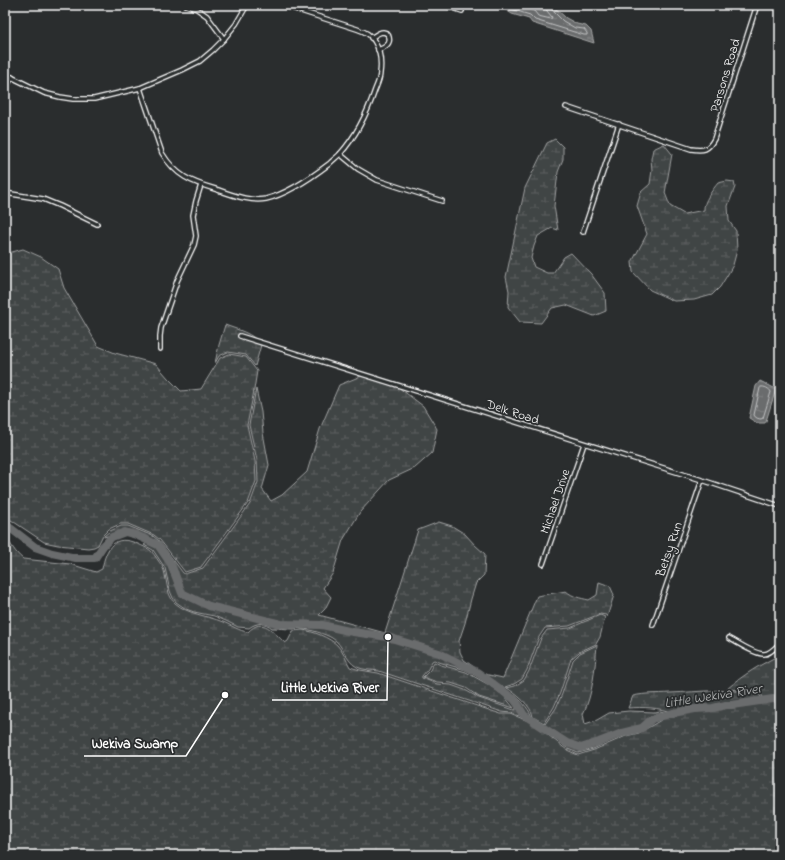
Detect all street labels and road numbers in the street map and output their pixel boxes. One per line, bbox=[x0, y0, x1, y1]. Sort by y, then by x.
street label: Parsons Road bbox=[705, 36, 746, 114]
street label: Delk Road bbox=[483, 395, 542, 430]
street label: Michael Drive bbox=[535, 466, 575, 537]
street label: Betsy Run bbox=[651, 519, 689, 581]

